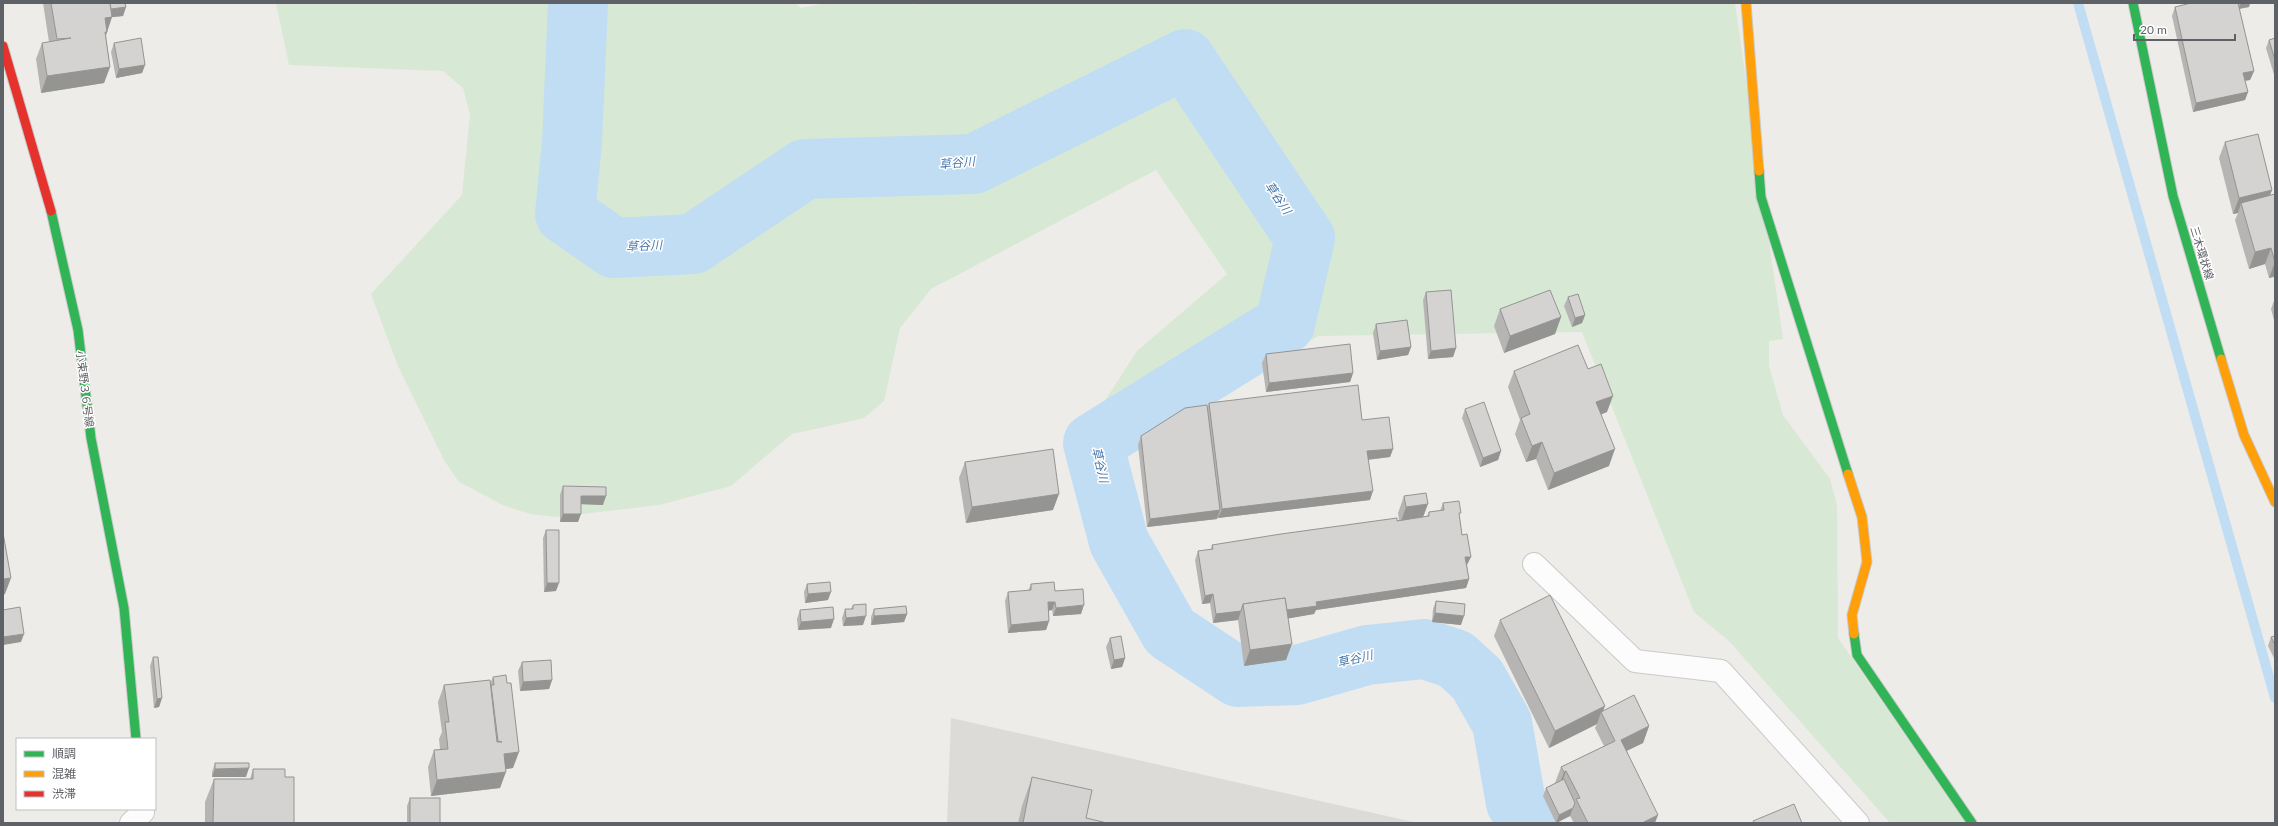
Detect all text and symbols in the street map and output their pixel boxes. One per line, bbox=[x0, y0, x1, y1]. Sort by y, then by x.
scale bar bbox=[2134, 16, 2235, 42]
text: 20 m bbox=[2140, 22, 2167, 37]
water label: 草谷川 bbox=[938, 153, 978, 172]
water label: 草谷川 bbox=[1262, 179, 1296, 218]
street label: 三木環状線 bbox=[2188, 225, 2217, 281]
water label: 草谷川 bbox=[626, 237, 664, 254]
street label: 小束野３６号線 bbox=[74, 350, 97, 428]
water label: 草谷川 bbox=[1089, 446, 1112, 486]
water label: 草谷川 bbox=[1336, 647, 1376, 670]
legend bbox=[16, 738, 156, 810]
text: 順調 bbox=[52, 746, 76, 761]
text: 混雑 bbox=[52, 766, 76, 781]
text: 渋滞 bbox=[52, 786, 76, 801]

